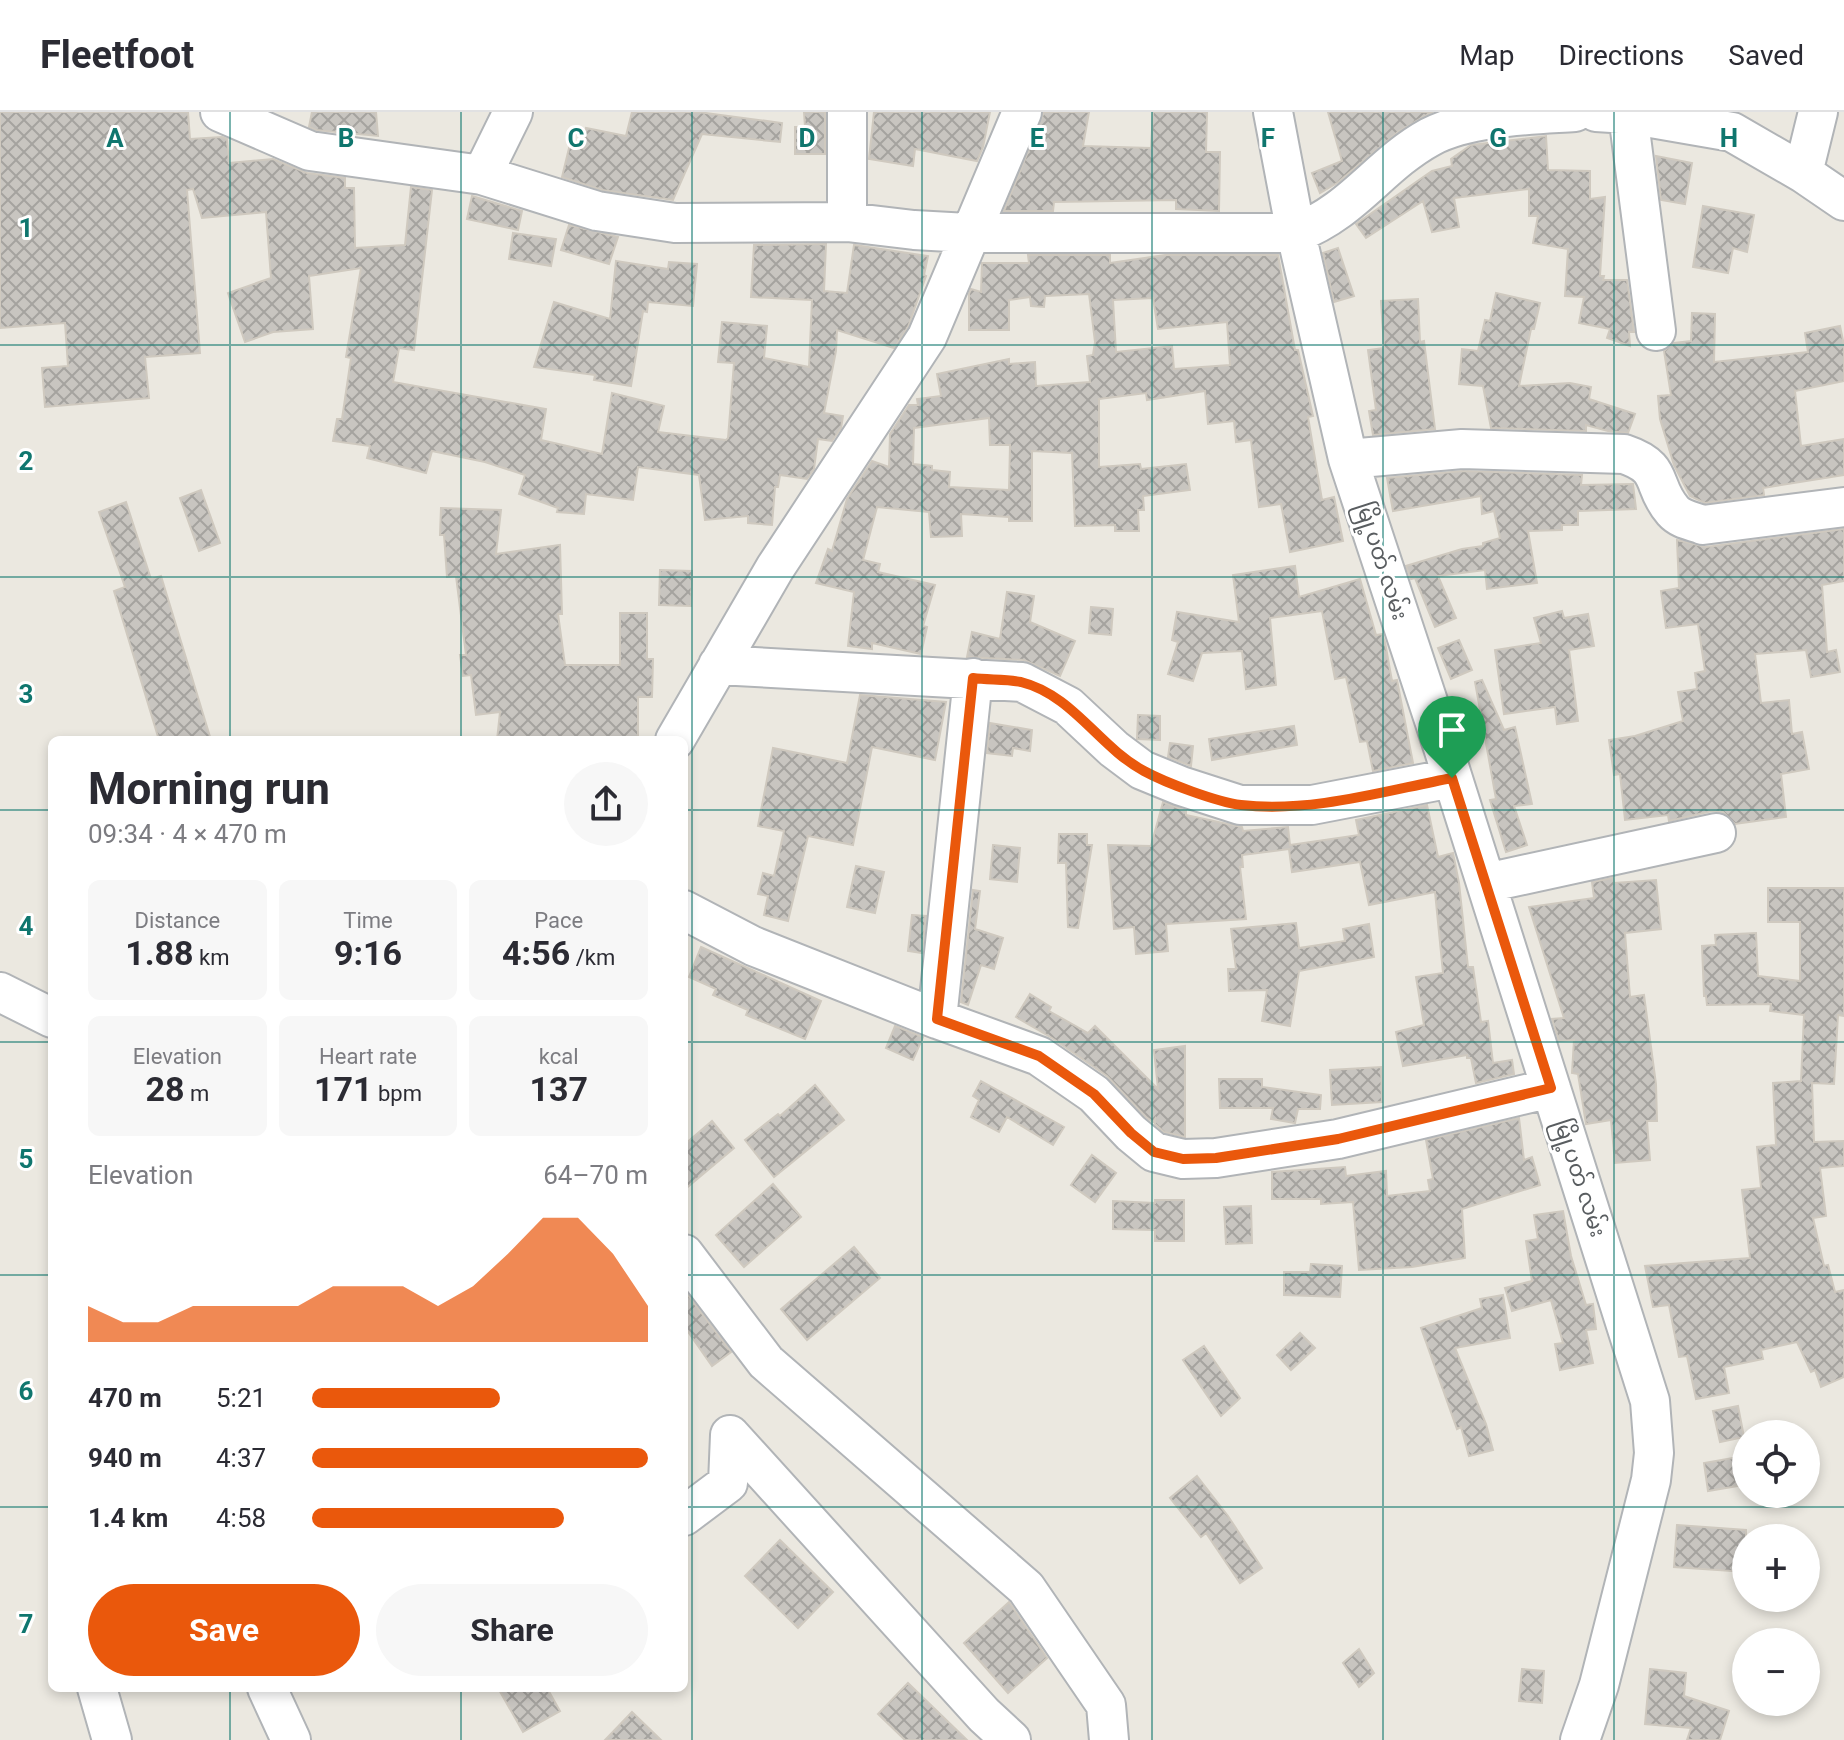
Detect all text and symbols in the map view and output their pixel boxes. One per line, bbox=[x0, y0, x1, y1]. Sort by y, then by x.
text: Fleetfoot bbox=[40, 33, 194, 77]
text: Map bbox=[1459, 39, 1515, 72]
text: Directions bbox=[1559, 39, 1684, 72]
text: Saved bbox=[1728, 39, 1804, 72]
text: A bbox=[106, 123, 124, 153]
text: B bbox=[338, 123, 354, 153]
text: C bbox=[567, 123, 585, 153]
text: D bbox=[799, 123, 815, 153]
text: E bbox=[1030, 123, 1045, 153]
text: F bbox=[1261, 123, 1275, 153]
text: G bbox=[1489, 123, 1507, 153]
text: H bbox=[1720, 123, 1738, 153]
text: 1 bbox=[19, 213, 33, 243]
text: 2 bbox=[19, 446, 33, 476]
street label: မြို့ပတ် လမ်း bbox=[1346, 498, 1416, 625]
text: 3 bbox=[19, 679, 33, 709]
pin bbox=[1418, 696, 1486, 778]
icon: arrive bbox=[1430, 708, 1474, 752]
button: share bbox=[564, 762, 648, 846]
text: Morning run bbox=[88, 763, 330, 815]
text: 09:34 · 4 × 470 m bbox=[88, 819, 287, 849]
text: Distance bbox=[135, 908, 220, 933]
text: Time bbox=[343, 908, 393, 933]
text: Pace bbox=[534, 908, 583, 933]
text: 4 bbox=[19, 911, 34, 941]
text: 1.88 bbox=[125, 933, 194, 973]
text: 9:16 bbox=[334, 933, 402, 973]
text: 4:56 bbox=[502, 933, 570, 973]
text: km bbox=[194, 945, 229, 970]
text: /km bbox=[570, 945, 615, 970]
text: Elevation bbox=[133, 1044, 222, 1069]
text: Heart rate bbox=[319, 1044, 417, 1069]
text: kcal bbox=[539, 1044, 579, 1069]
text: 28 bbox=[145, 1069, 184, 1109]
text: 171 bbox=[314, 1069, 373, 1109]
text: 137 bbox=[529, 1069, 588, 1109]
text: m bbox=[184, 1081, 209, 1106]
text: bpm bbox=[373, 1081, 422, 1106]
street label: မြို့ပတ် လမ်း bbox=[1544, 1115, 1614, 1242]
text: 5 bbox=[19, 1144, 33, 1174]
text: Elevation bbox=[88, 1160, 193, 1190]
text: 64–70 m bbox=[543, 1160, 648, 1190]
text: 6 bbox=[19, 1376, 34, 1406]
text: 470 m bbox=[88, 1383, 162, 1413]
text: 5:21 bbox=[216, 1383, 266, 1413]
map controls bbox=[1732, 1420, 1820, 1716]
button: locate bbox=[1732, 1420, 1820, 1508]
text: 940 m bbox=[88, 1443, 162, 1473]
text: 4:37 bbox=[216, 1443, 266, 1473]
text: 1.4 km bbox=[88, 1503, 168, 1533]
text: 4:58 bbox=[216, 1503, 266, 1533]
button: + bbox=[1732, 1524, 1820, 1612]
button: Save bbox=[88, 1584, 360, 1676]
button: Share bbox=[376, 1584, 648, 1676]
text: 7 bbox=[19, 1609, 33, 1639]
button: − bbox=[1732, 1628, 1820, 1716]

